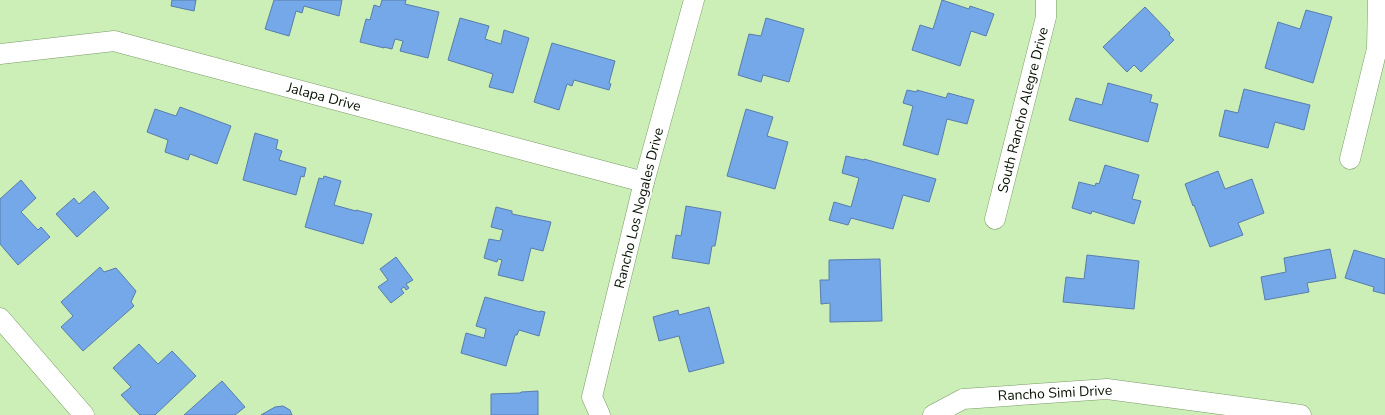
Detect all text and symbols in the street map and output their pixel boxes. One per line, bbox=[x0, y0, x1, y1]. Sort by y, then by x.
street label: South Rancho Alegre Drive bbox=[993, 25, 1053, 195]
street label: Jalapa Drive bbox=[284, 78, 363, 116]
street label: Rancho Los Nogales Drive bbox=[610, 126, 668, 290]
street label: Rancho Simi Drive bbox=[997, 381, 1113, 405]

